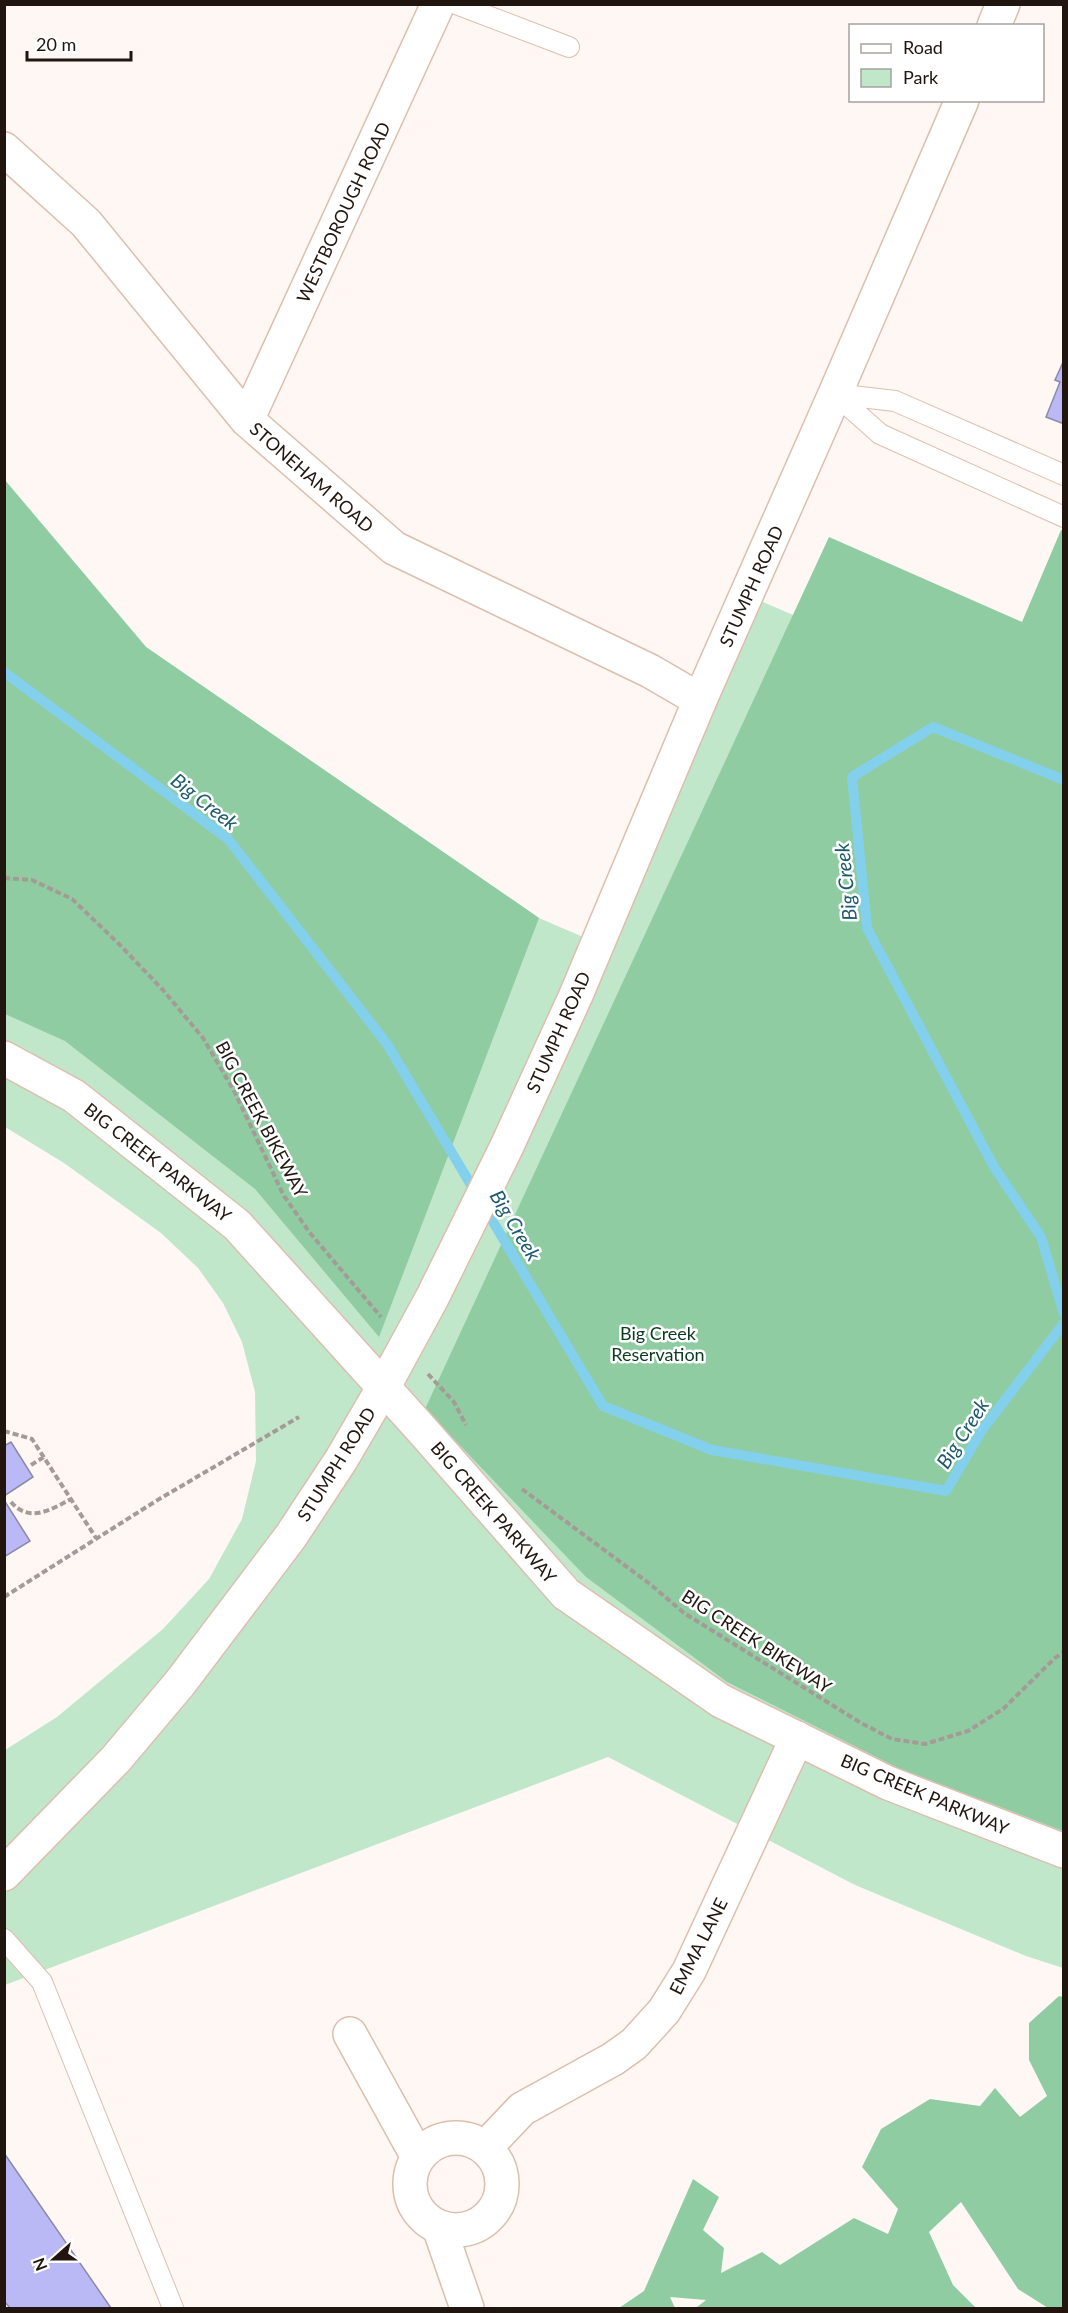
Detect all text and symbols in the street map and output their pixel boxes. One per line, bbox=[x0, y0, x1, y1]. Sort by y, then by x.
scale bar bbox=[27, 24, 130, 62]
legend bbox=[849, 24, 1044, 102]
text: 20 m bbox=[36, 33, 76, 55]
text: Road bbox=[903, 36, 943, 58]
text: Park bbox=[903, 66, 939, 88]
street label: WESTBOROUGH ROAD bbox=[291, 118, 395, 306]
street label: STONEHAM ROAD bbox=[246, 417, 378, 537]
street label: STUMPH ROAD bbox=[714, 522, 788, 650]
water label: Big Creek bbox=[167, 767, 244, 835]
water label: Big Creek bbox=[829, 841, 861, 922]
street label: STUMPH ROAD bbox=[521, 968, 595, 1096]
street label: BIG CREEK BIKEWAY bbox=[211, 1037, 313, 1202]
street label: BIG CREEK PARKWAY bbox=[80, 1098, 236, 1227]
water label: Big Creek bbox=[486, 1185, 547, 1265]
park label: Big Creek Reservation bbox=[611, 1322, 705, 1365]
water label: Big Creek bbox=[931, 1393, 994, 1472]
street label: STUMPH ROAD bbox=[292, 1403, 380, 1525]
street label: BIG CREEK PARKWAY bbox=[427, 1437, 562, 1588]
street label: BIG CREEK BIKEWAY bbox=[678, 1584, 837, 1698]
street label: BIG CREEK PARKWAY bbox=[838, 1749, 1013, 1840]
street label: EMMA LANE bbox=[664, 1894, 732, 1998]
north arrow bbox=[24, 2229, 84, 2289]
text: N bbox=[28, 2255, 51, 2274]

